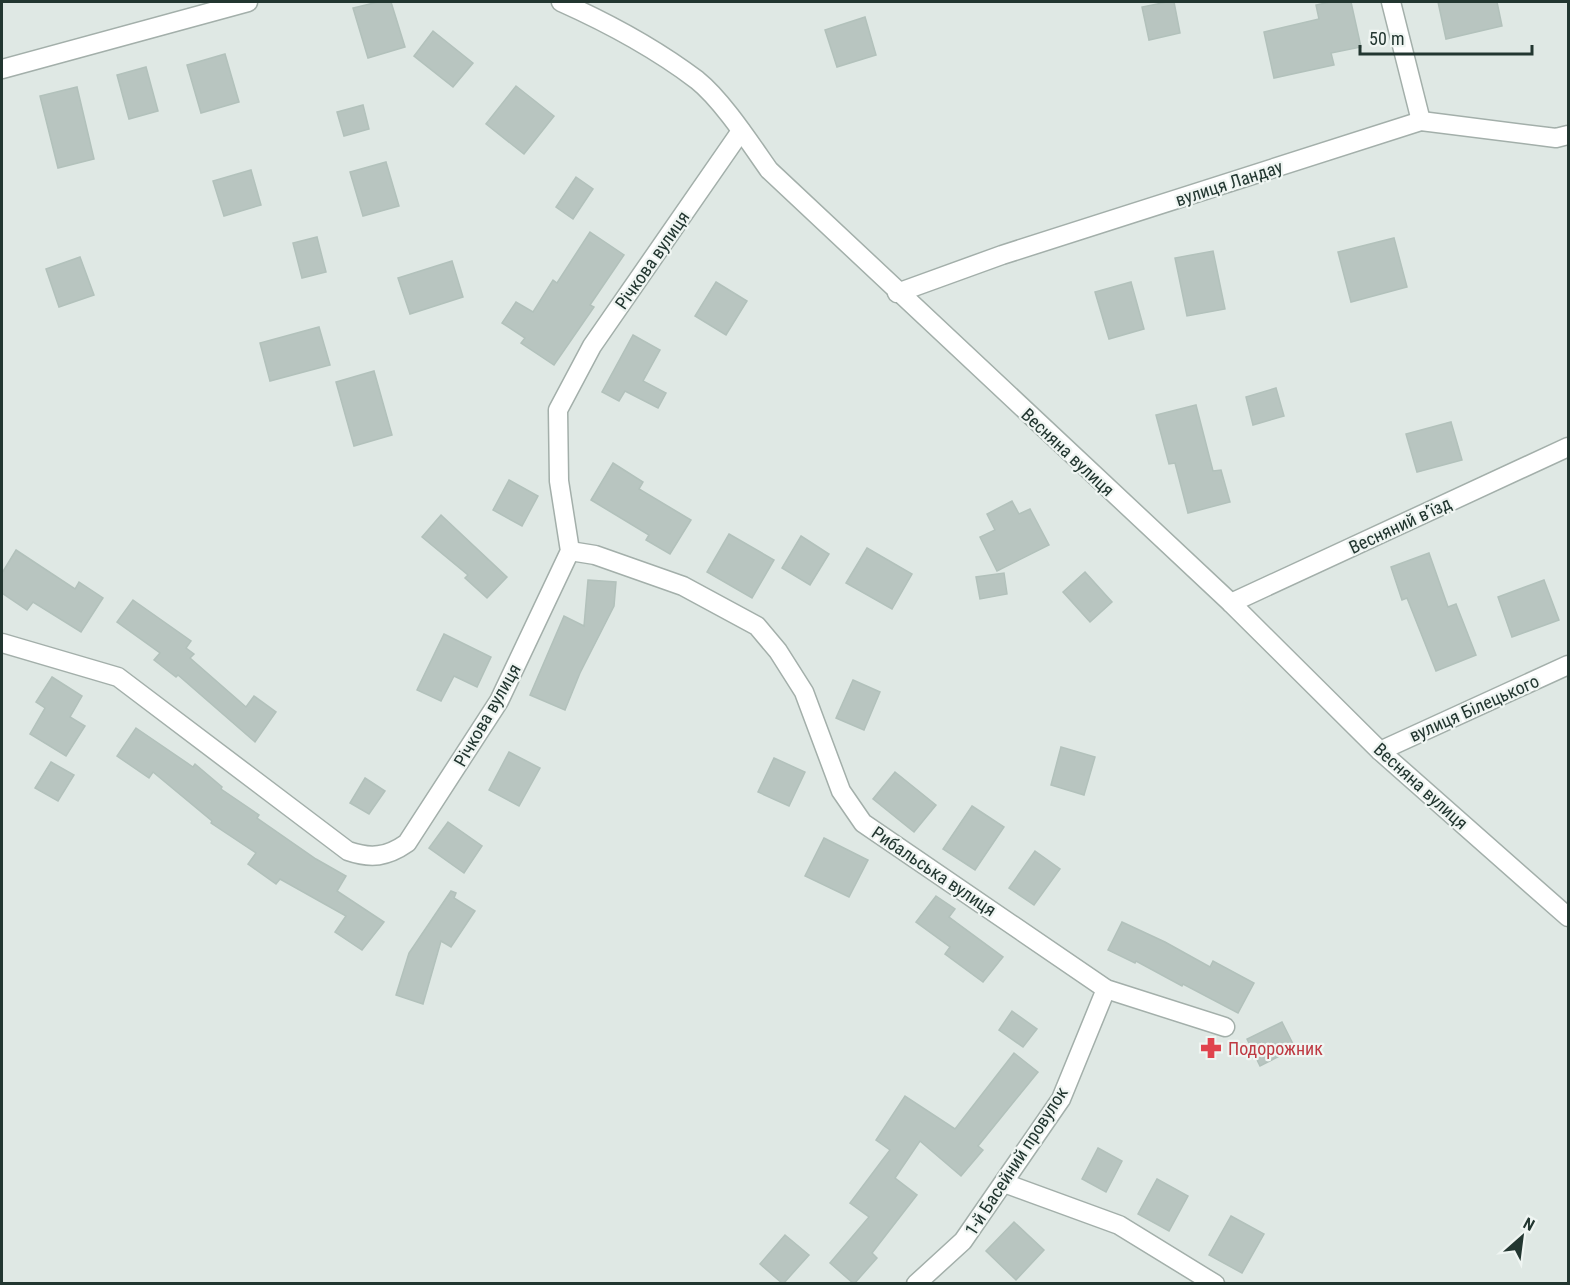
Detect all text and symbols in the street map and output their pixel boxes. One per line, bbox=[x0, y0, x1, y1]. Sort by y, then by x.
scale bar bbox=[1360, 18, 1532, 56]
text: 50 m bbox=[1369, 28, 1404, 49]
street label: вулиця Ландау bbox=[1173, 156, 1286, 210]
street label: Річкова вулиця bbox=[610, 207, 694, 313]
street label: Весняна вулиця bbox=[1017, 404, 1119, 500]
street label: Весняний вʼїзд bbox=[1346, 492, 1455, 558]
street label: Річкова вулиця bbox=[449, 660, 525, 770]
street label: вулиця Білецького bbox=[1406, 670, 1542, 746]
street label: Весняна вулиця bbox=[1370, 738, 1472, 834]
street label: Рибальська вулиця bbox=[868, 822, 1000, 920]
pharmacy icon: Подорожник bbox=[1199, 1036, 1223, 1060]
place label: Подорожник bbox=[1228, 1038, 1323, 1059]
street label: 1-й Басейний провулок bbox=[960, 1083, 1072, 1239]
north arrow bbox=[1492, 1207, 1552, 1267]
text: N bbox=[1520, 1214, 1538, 1235]

